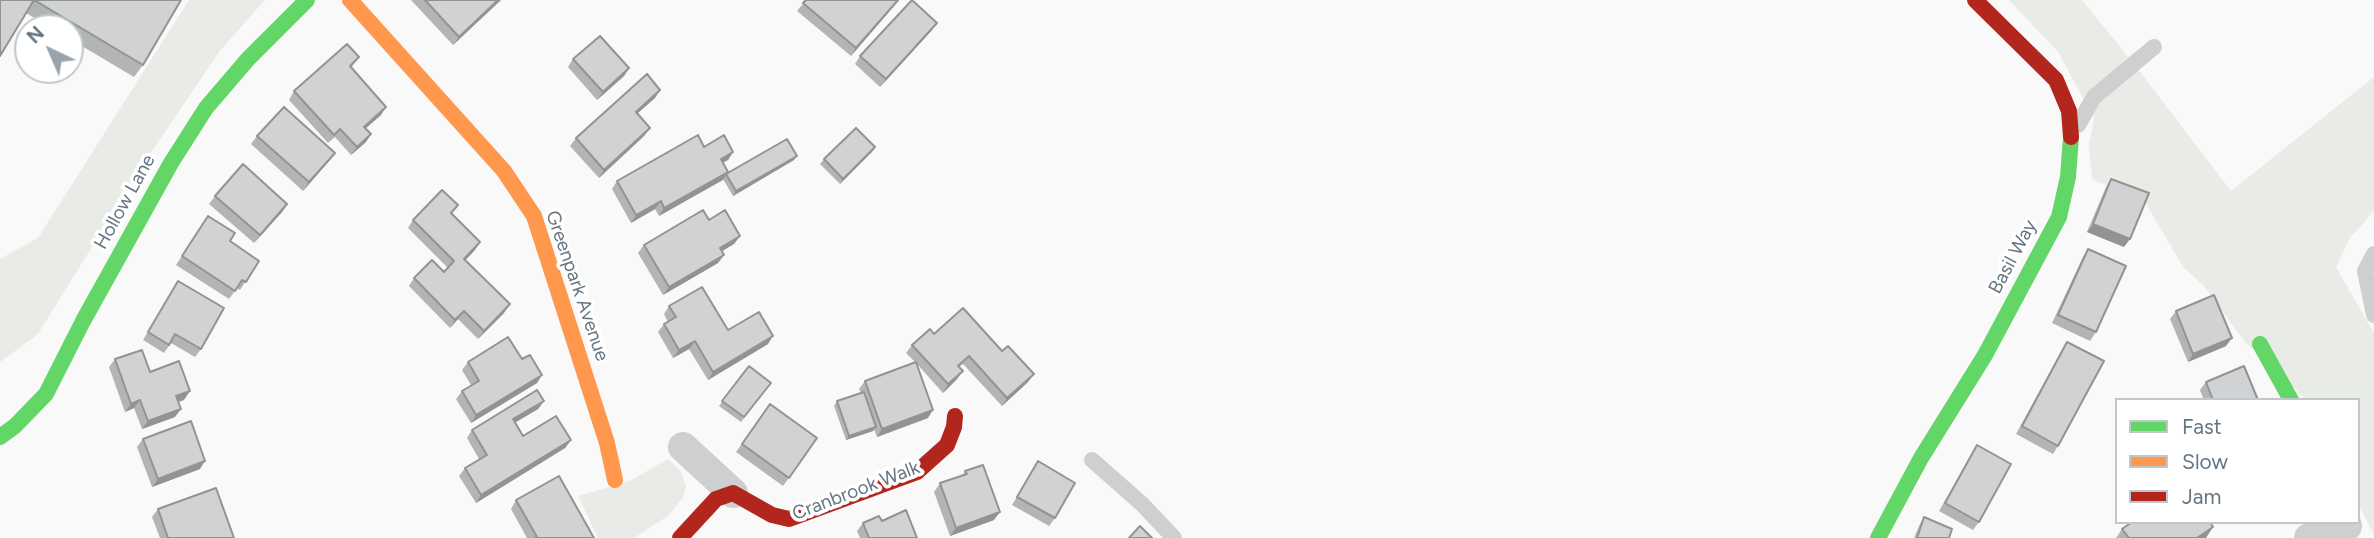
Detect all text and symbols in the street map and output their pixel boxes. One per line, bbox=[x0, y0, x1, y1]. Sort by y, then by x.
north arrow bbox=[14, 14, 84, 84]
text: N bbox=[22, 22, 49, 48]
street label: Hollow Lane bbox=[90, 151, 160, 253]
street label: Greenpark Avenue bbox=[541, 208, 613, 364]
street label: Basil Way bbox=[1984, 216, 2042, 298]
legend bbox=[2115, 398, 2360, 524]
text: Fast bbox=[2182, 414, 2222, 439]
text: Slow bbox=[2182, 449, 2228, 474]
street label: Cranbrook Walk bbox=[789, 456, 923, 526]
text: Jam bbox=[2182, 484, 2221, 509]

